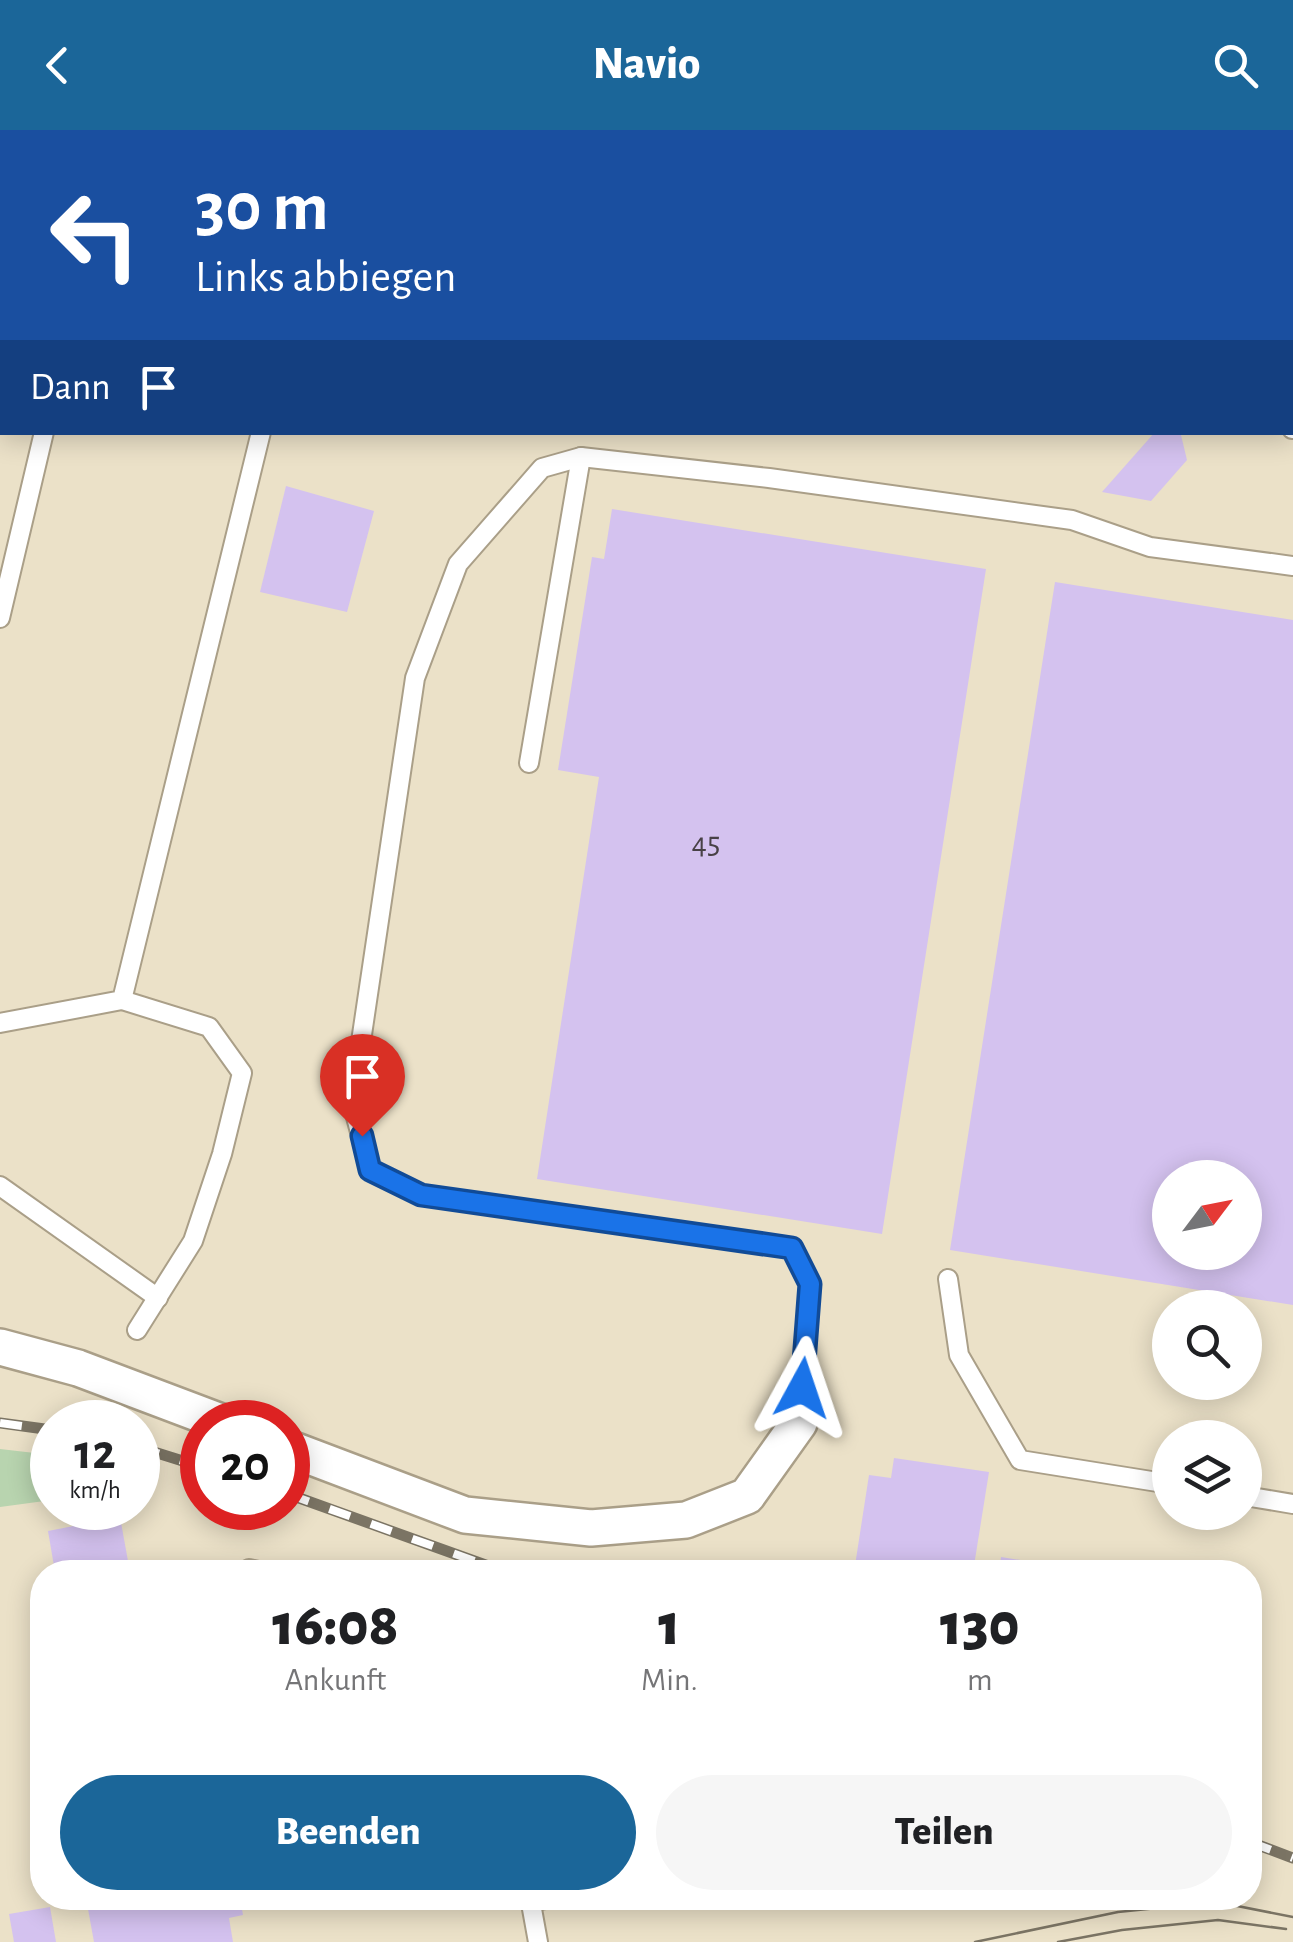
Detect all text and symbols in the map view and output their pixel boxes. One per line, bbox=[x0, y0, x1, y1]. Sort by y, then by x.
icon: back bbox=[30, 38, 85, 93]
icon: search bbox=[1208, 38, 1263, 93]
text: Navio bbox=[593, 42, 700, 87]
icon: left bbox=[30, 170, 160, 300]
text: 30 m bbox=[195, 173, 329, 243]
text: Links abbiegen bbox=[195, 255, 457, 300]
icon: arrive bbox=[131, 360, 186, 415]
text: Dann bbox=[30, 369, 111, 407]
house number: 45 bbox=[692, 827, 720, 859]
pin bbox=[320, 1034, 405, 1137]
icon: arrive bbox=[335, 1049, 390, 1104]
north arrow bbox=[1152, 1160, 1262, 1270]
map controls bbox=[1152, 1160, 1262, 1530]
button: search bbox=[1152, 1290, 1262, 1400]
position arrow bbox=[750, 1336, 854, 1440]
speed limit sign: 20 bbox=[180, 1400, 310, 1530]
button: layers bbox=[1152, 1420, 1262, 1530]
text: 12 bbox=[74, 1428, 116, 1478]
text: km/h bbox=[69, 1478, 121, 1503]
text: 16:08 bbox=[272, 1596, 399, 1656]
text: 1 bbox=[658, 1596, 680, 1656]
text: 130 bbox=[940, 1596, 1020, 1656]
text: Ankunft bbox=[285, 1664, 386, 1696]
text: Min. bbox=[641, 1664, 698, 1696]
text: m bbox=[967, 1664, 993, 1696]
button: Beenden bbox=[60, 1775, 636, 1890]
button: Teilen bbox=[656, 1775, 1232, 1890]

